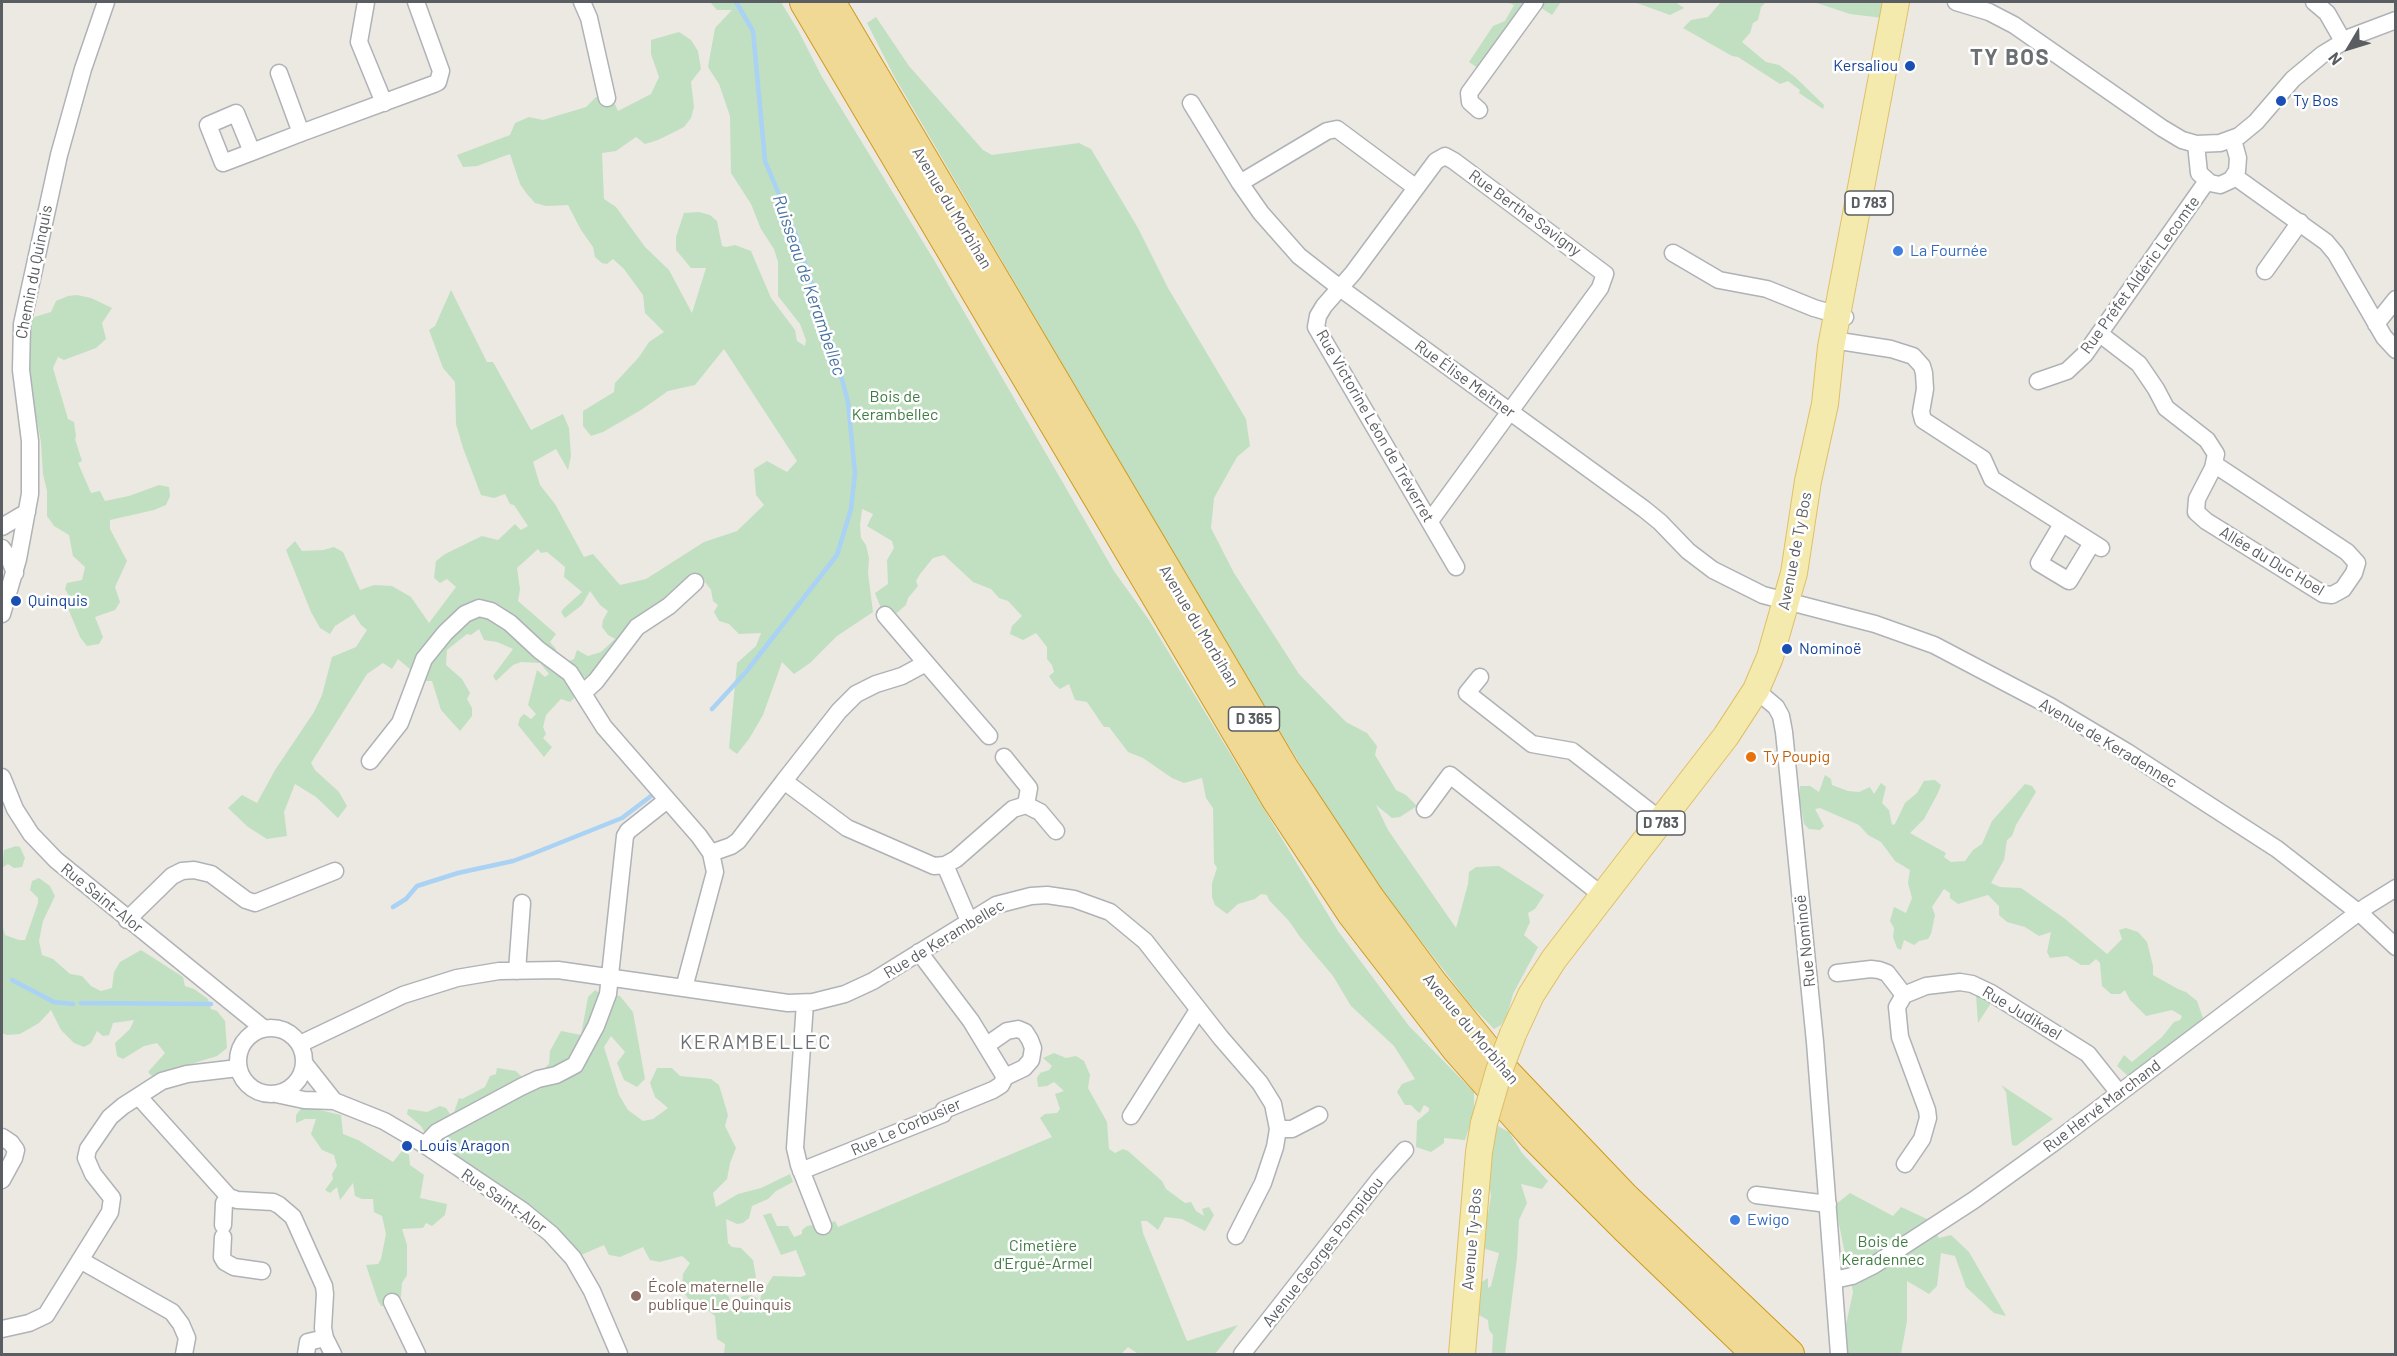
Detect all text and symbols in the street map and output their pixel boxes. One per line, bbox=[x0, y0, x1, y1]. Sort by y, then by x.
north arrow bbox=[2319, 18, 2379, 78]
district label: TY BOS bbox=[1970, 45, 2050, 71]
text: N bbox=[2324, 49, 2345, 69]
place label: Kersaliou bbox=[1833, 56, 1898, 76]
marker: Kersaliou bbox=[1903, 59, 1917, 73]
place label: Ty Bos bbox=[2293, 91, 2339, 111]
marker: Ty Bos bbox=[2274, 94, 2288, 108]
street label: Avenue du Morbihan bbox=[908, 144, 996, 272]
street label: Rue Berthe Savigny bbox=[1465, 166, 1585, 260]
road number: D 783 bbox=[1845, 191, 1893, 215]
water label: Ruisseau de Kerambellec bbox=[768, 192, 850, 378]
street label: Rue Préfet Aldéric Lecomte bbox=[2076, 192, 2204, 358]
street label: Chemin du Quinquis bbox=[12, 203, 56, 341]
place label: La Fournée bbox=[1910, 241, 1988, 261]
marker: La Fournée bbox=[1891, 244, 1905, 258]
street label: Rue Victorine Léon de Tréverret bbox=[1312, 326, 1438, 526]
street label: Rue Élise Meitner bbox=[1411, 336, 1519, 422]
park label: Bois de Kerambellec bbox=[852, 387, 938, 425]
street label: Avenue de Ty Bos bbox=[1774, 490, 1816, 612]
street label: Allée du Duc Hoel bbox=[2216, 522, 2328, 600]
street label: Avenue du Morbihan bbox=[1155, 562, 1243, 690]
place label: Quinquis bbox=[28, 591, 88, 611]
marker: Quinquis bbox=[9, 594, 23, 608]
place label: Nominoë bbox=[1799, 639, 1862, 659]
marker: Nominoë bbox=[1780, 642, 1794, 656]
street label: Avenue de Keradennec bbox=[2035, 694, 2181, 792]
road number: D 365 bbox=[1228, 707, 1280, 731]
place label: Ty Poupig bbox=[1763, 747, 1830, 767]
marker: Ty Poupig bbox=[1744, 750, 1758, 764]
road number: D 783 bbox=[1637, 811, 1685, 835]
street label: Rue Saint-Alor bbox=[57, 859, 147, 937]
street label: Rue Nominoë bbox=[1791, 894, 1819, 988]
street label: Rue de Kerambellec bbox=[880, 895, 1008, 983]
street label: Avenue du Morbihan bbox=[1419, 970, 1523, 1088]
street label: Rue Judikael bbox=[1979, 982, 2065, 1044]
district label: KERAMBELLEC bbox=[680, 1030, 832, 1054]
street label: Rue Hervé Marchand bbox=[2039, 1056, 2165, 1156]
street label: Rue Le Corbusier bbox=[848, 1094, 964, 1160]
place label: Louis Aragon bbox=[419, 1136, 510, 1156]
marker: Louis Aragon bbox=[400, 1139, 414, 1153]
street label: Rue Saint-Alor bbox=[457, 1164, 551, 1238]
street label: Avenue Georges Pompidou bbox=[1259, 1173, 1387, 1331]
street label: Avenue Ty-Bos bbox=[1458, 1187, 1486, 1291]
place label: Ewigo bbox=[1747, 1210, 1790, 1230]
marker: Ewigo bbox=[1728, 1213, 1742, 1227]
park label: Bois de Keradennec bbox=[1841, 1232, 1925, 1270]
park label: Cimetière d'Ergué-Armel bbox=[994, 1236, 1092, 1274]
place label: École maternelle publique Le Quinquis bbox=[648, 1277, 792, 1315]
marker: École maternelle publique Le Quinquis bbox=[629, 1289, 643, 1303]

